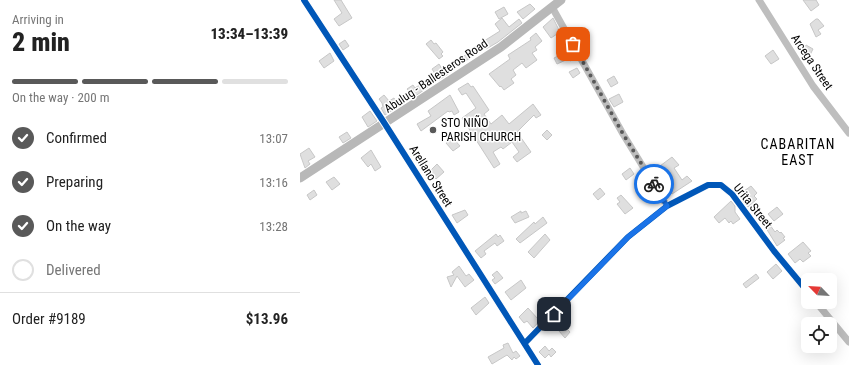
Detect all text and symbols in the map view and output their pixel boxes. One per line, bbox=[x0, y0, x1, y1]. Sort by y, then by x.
text: Arriving in bbox=[12, 12, 64, 27]
text: 13:34–13:39 bbox=[210, 25, 288, 43]
text: 2 min bbox=[12, 27, 70, 57]
pin bbox=[556, 27, 590, 61]
street label: Arcega Street bbox=[788, 31, 836, 93]
icon: bag bbox=[562, 33, 584, 55]
street label: Abulug - Ballesteros Road bbox=[382, 36, 490, 116]
text: On the way · 200 m bbox=[12, 90, 109, 105]
place label: STO NIÑO PARISH CHURCH bbox=[441, 114, 521, 144]
marker: STO NIÑO PARISH CHURCH bbox=[428, 125, 438, 135]
icon: check bbox=[12, 127, 34, 149]
text: Confirmed bbox=[46, 129, 107, 147]
text: 13:07 bbox=[259, 131, 288, 146]
district label: CABARITAN EAST bbox=[761, 136, 835, 168]
street label: Arellano Street bbox=[406, 143, 456, 210]
courier bbox=[634, 164, 674, 204]
icon: check bbox=[12, 171, 34, 193]
text: Preparing bbox=[46, 173, 103, 191]
icon: bike bbox=[643, 173, 665, 195]
text: 13:16 bbox=[259, 175, 288, 190]
street label: Urita Street bbox=[731, 181, 775, 231]
icon: check bbox=[12, 215, 34, 237]
text: On the way bbox=[46, 217, 111, 235]
text: 13:28 bbox=[259, 219, 288, 234]
text: Delivered bbox=[46, 261, 101, 279]
north arrow bbox=[801, 273, 837, 309]
map controls bbox=[801, 273, 837, 353]
pin bbox=[537, 297, 571, 331]
icon: home bbox=[543, 303, 565, 325]
text: Order #9189 bbox=[12, 310, 86, 328]
text: $13.96 bbox=[246, 310, 288, 328]
button: locate bbox=[801, 317, 837, 353]

